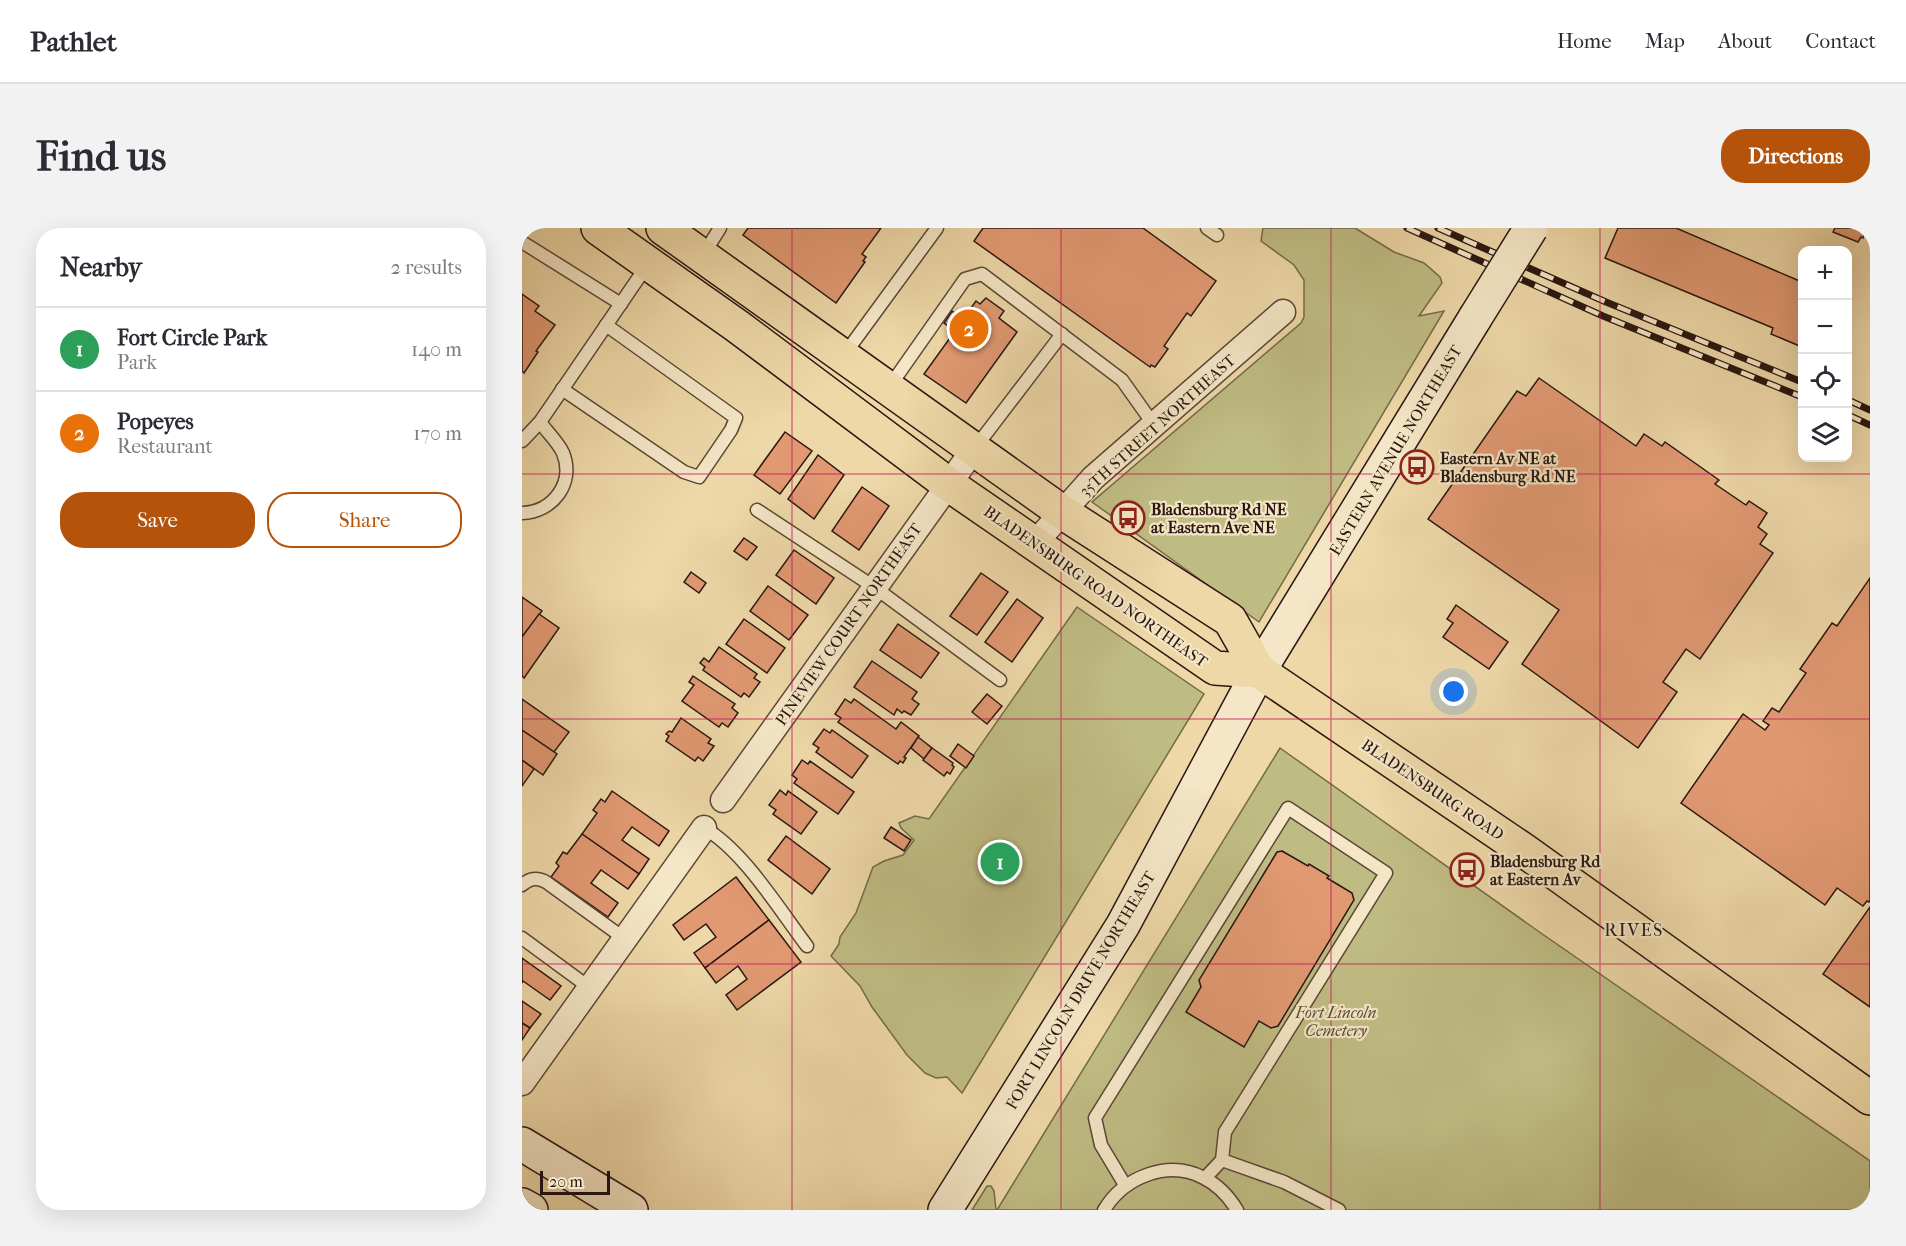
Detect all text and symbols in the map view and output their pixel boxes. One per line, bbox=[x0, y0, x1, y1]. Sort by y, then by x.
text: Pathlet bbox=[30, 25, 117, 58]
text: Home bbox=[1557, 29, 1612, 53]
text: Map bbox=[1645, 29, 1685, 53]
text: About bbox=[1718, 29, 1772, 53]
text: Contact bbox=[1805, 29, 1876, 53]
button: Directions bbox=[1721, 129, 1870, 183]
text: Find us bbox=[36, 132, 166, 181]
map controls bbox=[1798, 246, 1852, 462]
button: + bbox=[1798, 246, 1852, 300]
text: Nearby bbox=[60, 252, 142, 283]
text: 2 results bbox=[391, 256, 462, 279]
button: − bbox=[1798, 300, 1852, 354]
pin: 2 bbox=[950, 306, 988, 352]
text: Fort Circle Park bbox=[117, 325, 267, 351]
text: 1 bbox=[76, 338, 83, 361]
text: 140 m bbox=[411, 338, 462, 361]
street label: EASTERN AVENUE NORTHEAST bbox=[1325, 342, 1466, 559]
street label: 35TH STREET NORTHEAST bbox=[1076, 350, 1239, 500]
text: Park bbox=[117, 351, 157, 374]
button: locate bbox=[1798, 354, 1852, 408]
button: layers bbox=[1798, 408, 1852, 462]
text: Popeyes bbox=[117, 409, 194, 435]
text: 2 bbox=[74, 422, 85, 445]
text: 170 m bbox=[413, 422, 462, 445]
text: Restaurant bbox=[117, 435, 213, 458]
bus stop icon: Eastern Av NE at Bladensburg Rd NE bbox=[1399, 449, 1435, 485]
place label: Eastern Av NE at Bladensburg Rd NE bbox=[1440, 449, 1576, 487]
button: Save bbox=[60, 492, 255, 548]
button: Share bbox=[267, 492, 462, 548]
bus stop icon: Bladensburg Rd NE at Eastern Ave NE bbox=[1110, 500, 1146, 536]
place label: Bladensburg Rd NE at Eastern Ave NE bbox=[1151, 500, 1287, 537]
street label: BLADENSBURG ROAD NORTHEAST bbox=[980, 501, 1212, 671]
street label: PINEVIEW COURT NORTHEAST bbox=[771, 519, 926, 729]
your location bbox=[1439, 677, 1468, 706]
street label: BLADENSBURG ROAD bbox=[1358, 735, 1507, 844]
pin: 1 bbox=[980, 840, 1020, 884]
bus stop icon: Bladensburg Rd at Eastern Av bbox=[1449, 852, 1485, 888]
place label: Bladensburg Rd at Eastern Av bbox=[1490, 852, 1602, 889]
street label: FORT LINCOLN DRIVE NORTHEAST bbox=[1002, 868, 1159, 1113]
district label: RIVES bbox=[1604, 920, 1664, 941]
park label: Fort Lincoln Cemetery bbox=[1295, 1003, 1377, 1040]
scale bar bbox=[540, 1168, 610, 1196]
text: 20 m bbox=[549, 1172, 583, 1191]

